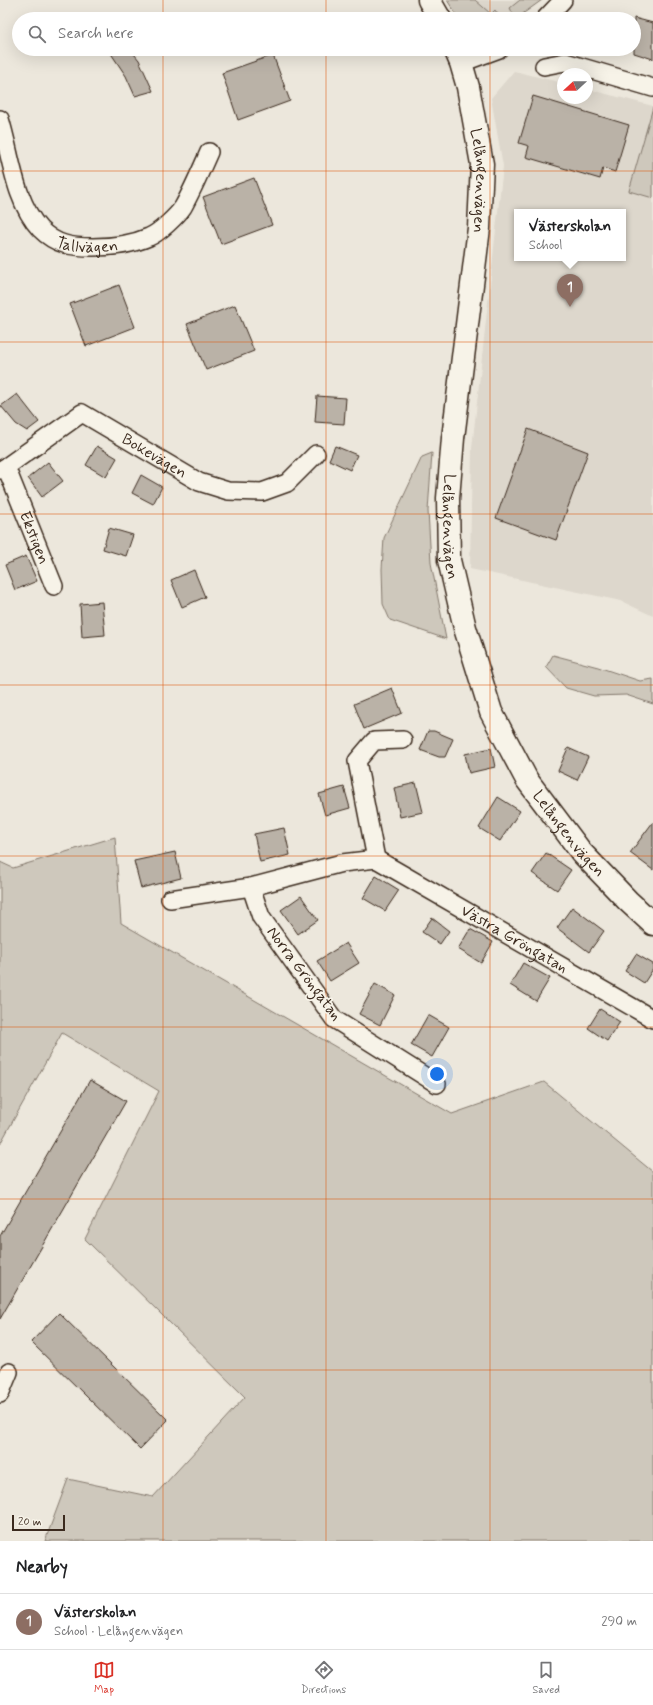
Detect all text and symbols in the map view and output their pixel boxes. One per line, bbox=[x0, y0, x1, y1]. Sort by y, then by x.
search box bbox=[12, 12, 641, 56]
icon: search bbox=[26, 23, 48, 45]
text: Search here bbox=[58, 24, 134, 44]
north arrow bbox=[557, 68, 593, 104]
street label: Lelångenvägen bbox=[465, 127, 493, 234]
popup bbox=[514, 209, 626, 261]
text: Västerskolan bbox=[529, 217, 611, 237]
street label: Tallvägen bbox=[53, 232, 119, 258]
text: School bbox=[529, 237, 562, 254]
pin: 1 bbox=[557, 274, 583, 307]
street label: Bokevägen bbox=[118, 428, 191, 483]
street label: Lelångenvägen bbox=[437, 473, 464, 581]
street label: Ekstigen bbox=[14, 508, 55, 567]
street label: Lelångenvägen bbox=[528, 786, 610, 881]
street label: Västra Gröngatan bbox=[457, 900, 572, 978]
street label: Norra Gröngatan bbox=[261, 923, 346, 1026]
your location bbox=[427, 1064, 447, 1084]
scale bar bbox=[12, 1513, 65, 1532]
text: 20 m bbox=[18, 1515, 41, 1529]
text: Nearby bbox=[16, 1556, 68, 1578]
text: Västerskolan bbox=[54, 1603, 136, 1623]
text: 1 bbox=[26, 1613, 32, 1630]
text: 290 m bbox=[601, 1613, 637, 1630]
text: School · Lelångenvägen bbox=[54, 1623, 183, 1640]
tab: Map bbox=[93, 1659, 115, 1697]
tab: Directions bbox=[301, 1659, 346, 1697]
tab: Saved bbox=[532, 1659, 560, 1697]

